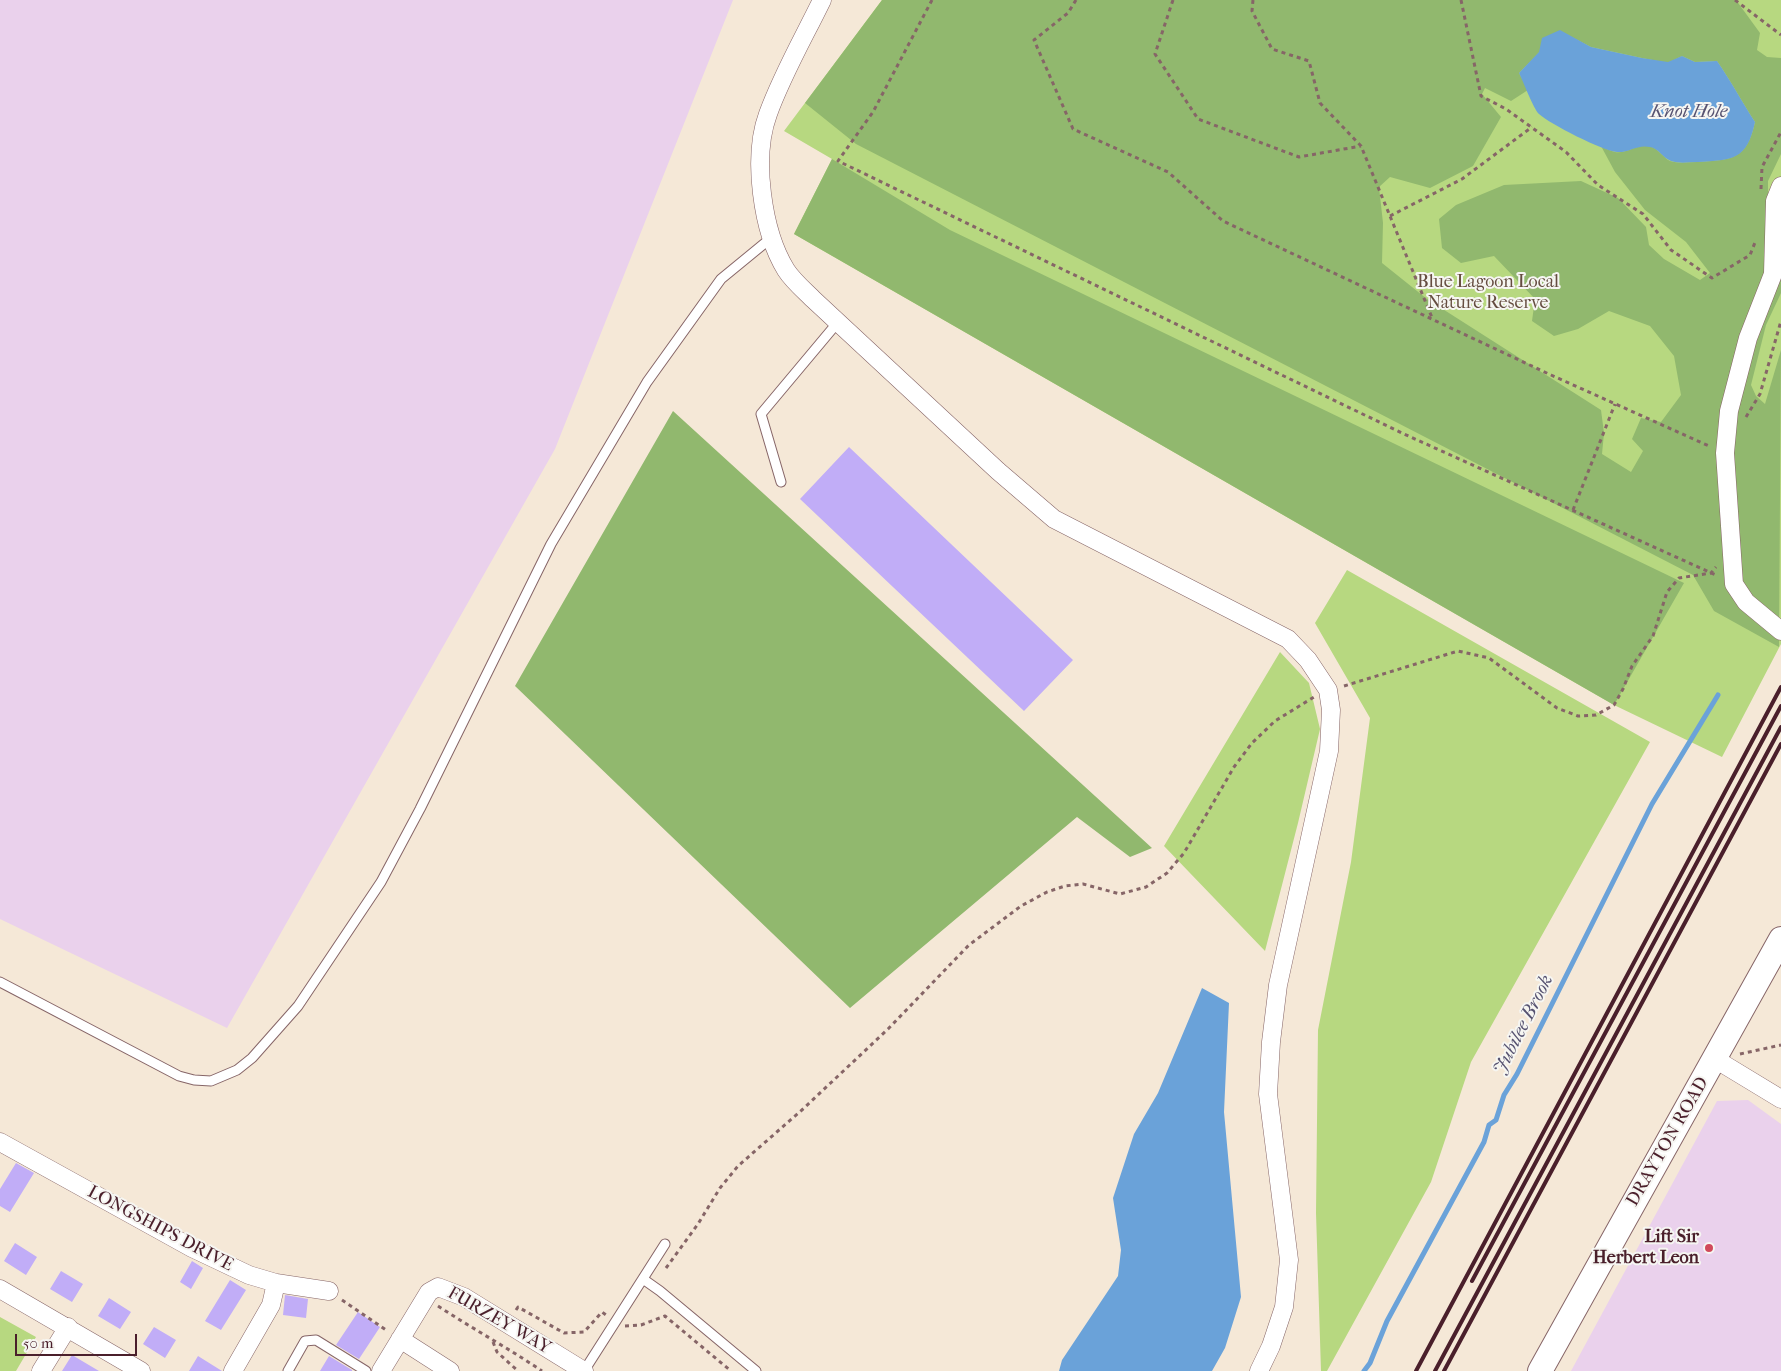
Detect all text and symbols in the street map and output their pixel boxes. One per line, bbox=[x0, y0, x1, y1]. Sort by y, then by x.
water label: Knot Hole bbox=[1651, 101, 1727, 123]
park label: Blue Lagoon Local Nature Reserve bbox=[1417, 272, 1559, 314]
water label: Jubilee Brook bbox=[1489, 971, 1559, 1079]
street label: DRAYTON ROAD bbox=[1622, 1074, 1714, 1210]
street label: LONGSHIPS DRIVE bbox=[83, 1181, 237, 1277]
place label: Lift Sir Herbert Leon bbox=[1593, 1227, 1699, 1270]
marker: Lift Sir Herbert Leon bbox=[1703, 1242, 1715, 1254]
street label: FURZEY WAY bbox=[443, 1283, 555, 1359]
scale bar bbox=[18, 1324, 140, 1356]
text: 50 m bbox=[23, 1334, 53, 1352]

